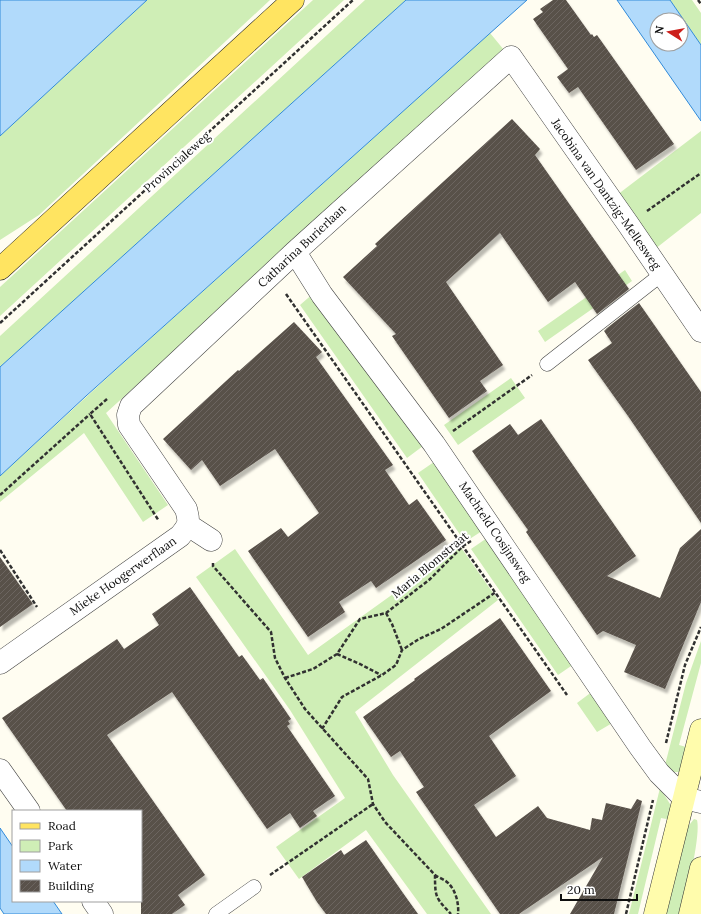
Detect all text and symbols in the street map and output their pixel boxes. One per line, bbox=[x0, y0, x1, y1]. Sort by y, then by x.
north arrow bbox=[649, 12, 689, 52]
text: N bbox=[651, 24, 667, 36]
street label: Jacobina van Dantzig-Mellesweg bbox=[548, 115, 665, 272]
street label: Provincialeweg bbox=[140, 128, 213, 195]
street label: Catharina Burierlaan bbox=[254, 201, 349, 290]
street label: Machteld Cosijnsweg bbox=[456, 478, 535, 585]
street label: Maria Blomstraat bbox=[388, 528, 471, 601]
street label: Mieke Hoogerwerflaan bbox=[66, 533, 179, 618]
legend bbox=[12, 810, 142, 902]
text: Road bbox=[48, 818, 76, 833]
text: Park bbox=[48, 838, 74, 853]
text: Water bbox=[48, 858, 83, 873]
scale bar bbox=[561, 876, 637, 902]
text: Building bbox=[48, 878, 94, 893]
text: 20 m bbox=[567, 882, 595, 897]

